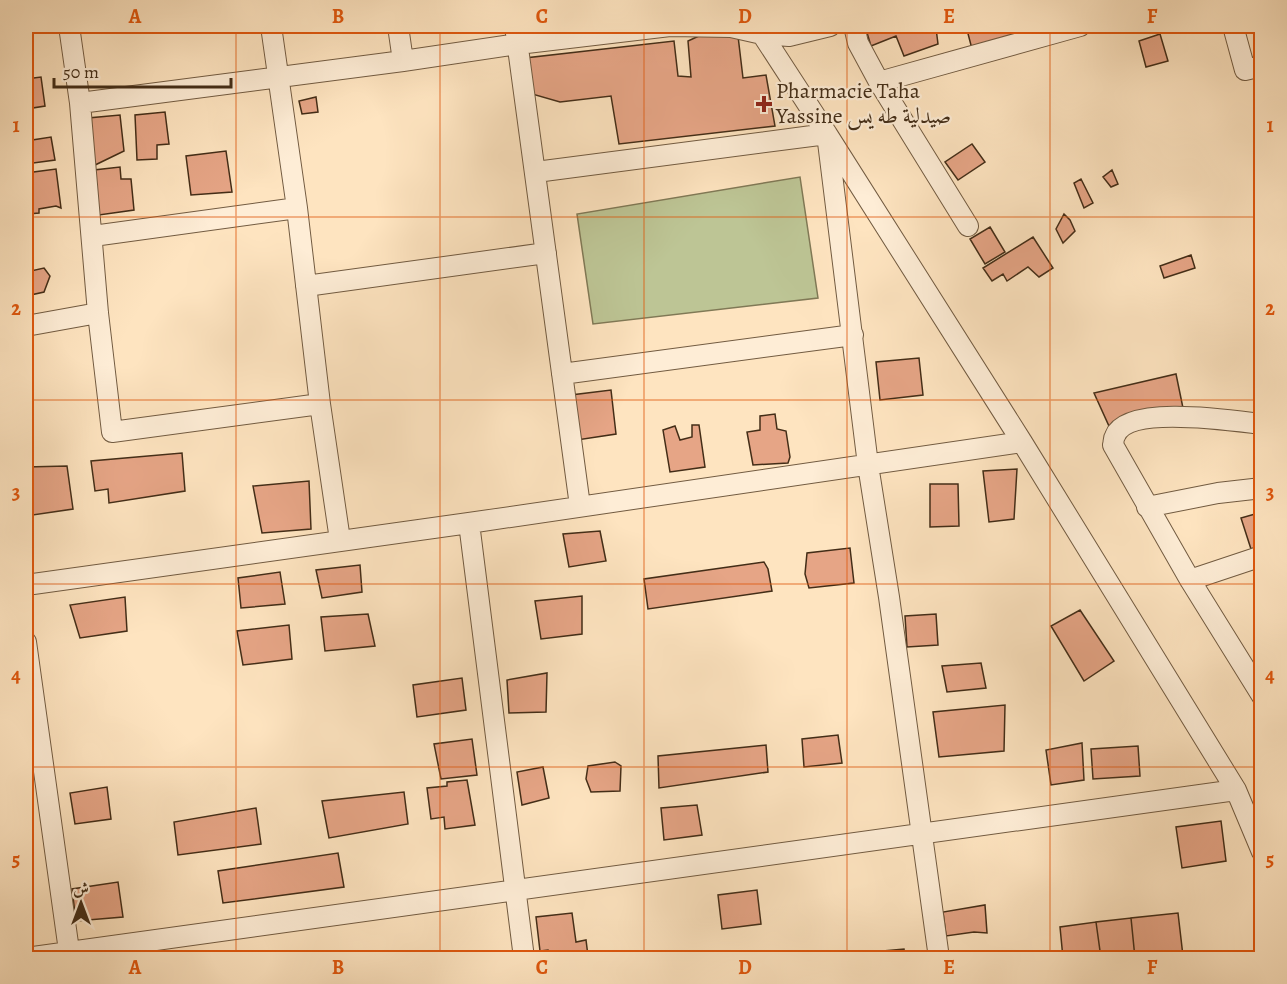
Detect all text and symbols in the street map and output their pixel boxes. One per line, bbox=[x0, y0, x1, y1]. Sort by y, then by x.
text: A bbox=[128, 3, 142, 30]
text: B bbox=[332, 3, 344, 30]
text: C bbox=[536, 3, 548, 30]
text: D bbox=[738, 3, 752, 30]
text: E bbox=[943, 3, 955, 30]
text: F bbox=[1147, 3, 1158, 30]
scale bar bbox=[54, 51, 231, 89]
text: 50 m bbox=[63, 60, 99, 84]
place label: Pharmacie Taha Yassine صيدلية طه يس bbox=[775, 76, 951, 131]
marker: Pharmacie Taha Yassine صيدلية طه يس bbox=[757, 97, 771, 111]
text: 1 bbox=[12, 112, 20, 139]
text: 1 bbox=[1266, 112, 1274, 139]
text: 2 bbox=[11, 295, 21, 322]
text: 2 bbox=[1265, 295, 1275, 322]
text: 3 bbox=[12, 479, 20, 506]
text: 3 bbox=[1266, 479, 1274, 506]
text: 4 bbox=[11, 662, 21, 689]
text: 4 bbox=[1265, 662, 1275, 689]
text: 5 bbox=[12, 846, 20, 873]
text: 5 bbox=[1266, 846, 1274, 873]
north arrow bbox=[51, 873, 111, 933]
text: ش bbox=[73, 878, 89, 900]
text: A bbox=[128, 954, 142, 981]
text: B bbox=[332, 954, 344, 981]
text: C bbox=[536, 954, 548, 981]
text: D bbox=[738, 954, 752, 981]
text: E bbox=[943, 954, 955, 981]
text: F bbox=[1147, 954, 1158, 981]

